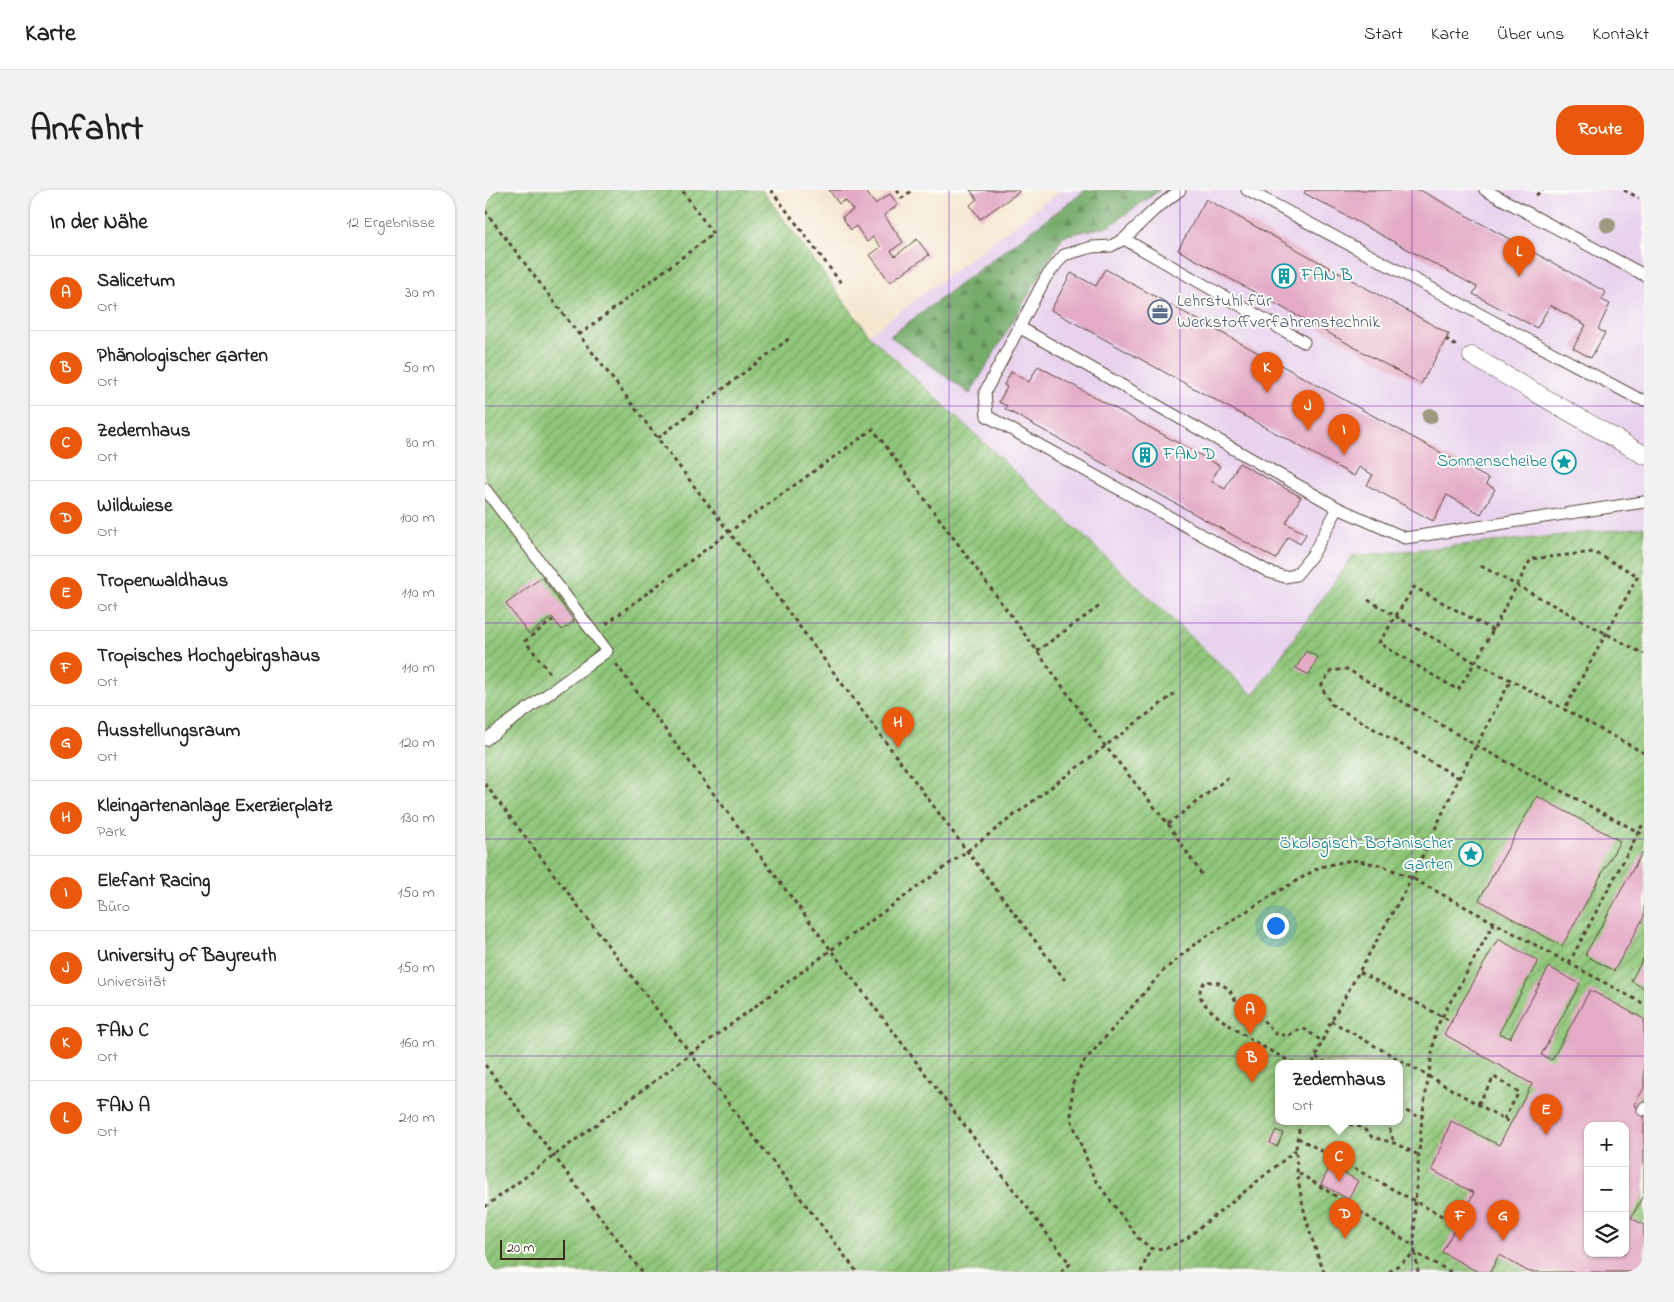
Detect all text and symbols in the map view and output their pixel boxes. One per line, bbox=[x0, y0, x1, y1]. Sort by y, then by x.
text: Karte bbox=[25, 17, 76, 52]
text: Start bbox=[1364, 22, 1403, 48]
text: Karte bbox=[1431, 22, 1469, 48]
text: Über uns bbox=[1497, 22, 1564, 48]
text: Kontakt bbox=[1592, 22, 1649, 48]
text: Anfahrt bbox=[30, 105, 143, 156]
button: Route bbox=[1556, 105, 1644, 155]
text: In der Nähe bbox=[50, 208, 148, 238]
text: 12 Ergebnisse bbox=[346, 211, 435, 235]
pin: L bbox=[1503, 236, 1535, 277]
building icon: FAN B bbox=[1271, 263, 1297, 289]
place label: FAN B bbox=[1300, 263, 1353, 289]
text: Salicetum bbox=[97, 268, 175, 295]
text: A bbox=[61, 281, 71, 305]
text: 30 m bbox=[405, 281, 435, 305]
place label: Lehrstuhl für Werkstoffverfahrenstechnik bbox=[1177, 289, 1380, 336]
text: Ort bbox=[97, 295, 118, 319]
office icon: Lehrstuhl für Werkstoffverfahrenstechnik bbox=[1147, 299, 1173, 325]
text: Phänologischer Garten bbox=[97, 343, 268, 370]
pin: K bbox=[1251, 352, 1283, 393]
text: B bbox=[61, 356, 71, 380]
text: 50 m bbox=[403, 356, 435, 380]
text: Ort bbox=[97, 370, 118, 394]
pin: J bbox=[1292, 390, 1324, 431]
pin: I bbox=[1328, 414, 1360, 455]
text: Zedernhaus bbox=[97, 418, 191, 445]
text: C bbox=[62, 431, 70, 455]
text: 80 m bbox=[406, 431, 435, 455]
building icon: FAN D bbox=[1132, 442, 1158, 468]
place label: FAN D bbox=[1162, 442, 1216, 468]
text: Ort bbox=[97, 445, 118, 469]
place label: Sonnenscheibe bbox=[1437, 449, 1548, 475]
place icon: Sonnenscheibe bbox=[1551, 449, 1577, 475]
text: Wildwiese bbox=[97, 493, 173, 520]
text: D bbox=[60, 506, 72, 530]
text: 100 m bbox=[400, 506, 435, 530]
text: Ort bbox=[97, 520, 118, 544]
text: Tropenwaldhaus bbox=[97, 568, 228, 595]
text: E bbox=[61, 581, 71, 605]
text: 110 m bbox=[401, 581, 435, 605]
text: Ort bbox=[97, 595, 118, 619]
text: Tropisches Hochgebirgshaus bbox=[97, 643, 320, 670]
text: F bbox=[61, 656, 71, 680]
text: 110 m bbox=[401, 656, 435, 680]
text: Ort bbox=[97, 670, 118, 694]
pin: H bbox=[882, 707, 914, 748]
text: Ausstellungsraum bbox=[97, 718, 240, 745]
text: G bbox=[61, 731, 71, 755]
text: 120 m bbox=[399, 731, 435, 755]
text: Ort bbox=[97, 745, 118, 769]
text: Kleingartenanlage Exerzierplatz bbox=[97, 793, 332, 820]
text: H bbox=[61, 806, 71, 830]
text: 130 m bbox=[400, 806, 435, 830]
text: Park bbox=[97, 820, 126, 844]
place label: Ökologisch-Botanischer Garten bbox=[1280, 831, 1453, 878]
place icon: Ökologisch-Botanischer Garten bbox=[1458, 841, 1484, 867]
text: Elefant Racing bbox=[97, 868, 210, 895]
text: I bbox=[64, 881, 68, 905]
text: 150 m bbox=[397, 881, 435, 905]
text: Büro bbox=[97, 895, 130, 919]
your location bbox=[1263, 913, 1289, 939]
text: University of Bayreuth bbox=[97, 943, 277, 970]
text: J bbox=[62, 956, 70, 980]
text: 150 m bbox=[397, 956, 435, 980]
text: Universität bbox=[97, 970, 167, 994]
pin: A bbox=[1234, 994, 1266, 1035]
text: FAN C bbox=[97, 1018, 149, 1045]
text: K bbox=[62, 1031, 70, 1055]
text: 160 m bbox=[400, 1031, 435, 1055]
pin: B bbox=[1236, 1042, 1268, 1083]
text: Ort bbox=[97, 1045, 118, 1069]
popup bbox=[1275, 1060, 1403, 1125]
text: Zedernhaus bbox=[1292, 1067, 1386, 1094]
text: FAN A bbox=[97, 1093, 150, 1120]
text: Ort bbox=[1292, 1094, 1313, 1118]
pin: E bbox=[1530, 1094, 1562, 1135]
text: L bbox=[63, 1106, 69, 1130]
text: 210 m bbox=[399, 1106, 435, 1130]
text: Ort bbox=[97, 1120, 118, 1144]
map controls bbox=[1584, 1122, 1629, 1257]
button: + bbox=[1584, 1122, 1629, 1167]
pin: C bbox=[1323, 1141, 1355, 1182]
button: − bbox=[1584, 1167, 1629, 1212]
pin: D bbox=[1329, 1198, 1361, 1239]
pin: F bbox=[1444, 1200, 1476, 1241]
pin: G bbox=[1487, 1200, 1519, 1241]
button: layers bbox=[1584, 1212, 1629, 1257]
scale bar bbox=[500, 1237, 565, 1260]
text: 20 m bbox=[507, 1238, 534, 1259]

